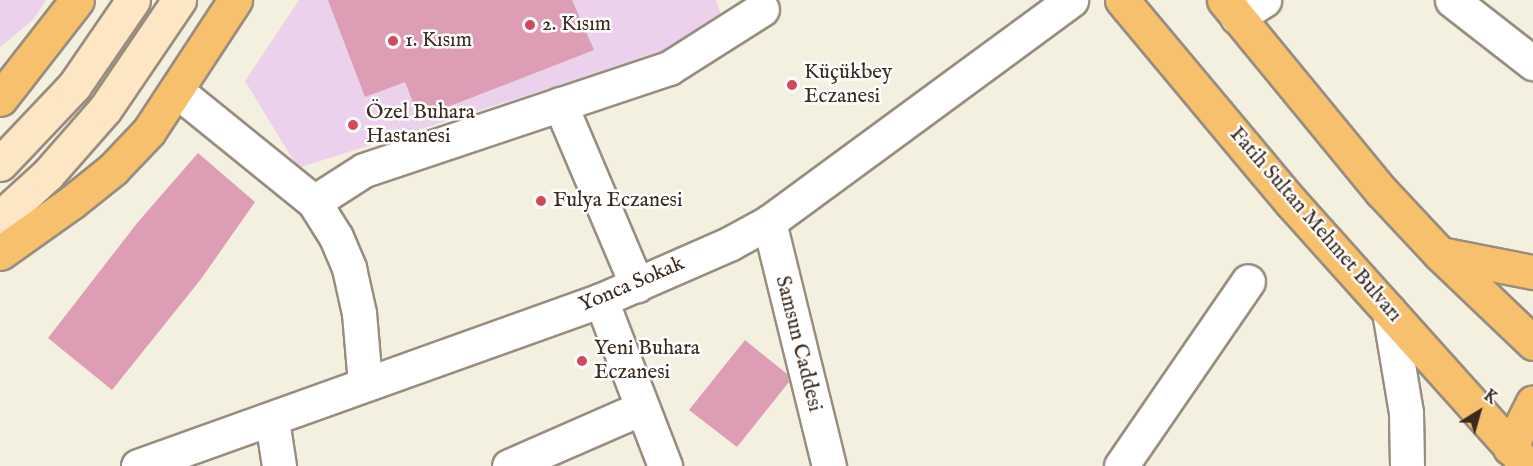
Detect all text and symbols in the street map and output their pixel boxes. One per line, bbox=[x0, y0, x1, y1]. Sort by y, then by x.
place label: 2. Kısım bbox=[542, 12, 611, 38]
marker: 2. Kısım bbox=[523, 18, 537, 32]
place label: 1. Kısım bbox=[405, 28, 472, 54]
marker: 1. Kısım bbox=[386, 34, 400, 48]
place label: Küçükbey Eczanesi bbox=[804, 60, 892, 110]
marker: Küçükbey Eczanesi bbox=[785, 78, 799, 92]
place label: Özel Buhara Hastanesi bbox=[366, 100, 475, 150]
marker: Özel Buhara Hastanesi bbox=[344, 116, 362, 134]
street label: Fatih Sultan Mehmet Bulvarı bbox=[1223, 122, 1407, 328]
place label: Fulya Eczanesi bbox=[553, 188, 683, 214]
marker: Fulya Eczanesi bbox=[534, 194, 548, 208]
street label: Yonca Sokak bbox=[576, 252, 688, 318]
street label: Samsun Caddesi bbox=[769, 273, 827, 415]
place label: Yeni Buhara Eczanesi bbox=[594, 336, 700, 386]
marker: Yeni Buhara Eczanesi bbox=[575, 354, 589, 368]
north arrow bbox=[1449, 382, 1509, 442]
text: K bbox=[1479, 386, 1500, 409]

